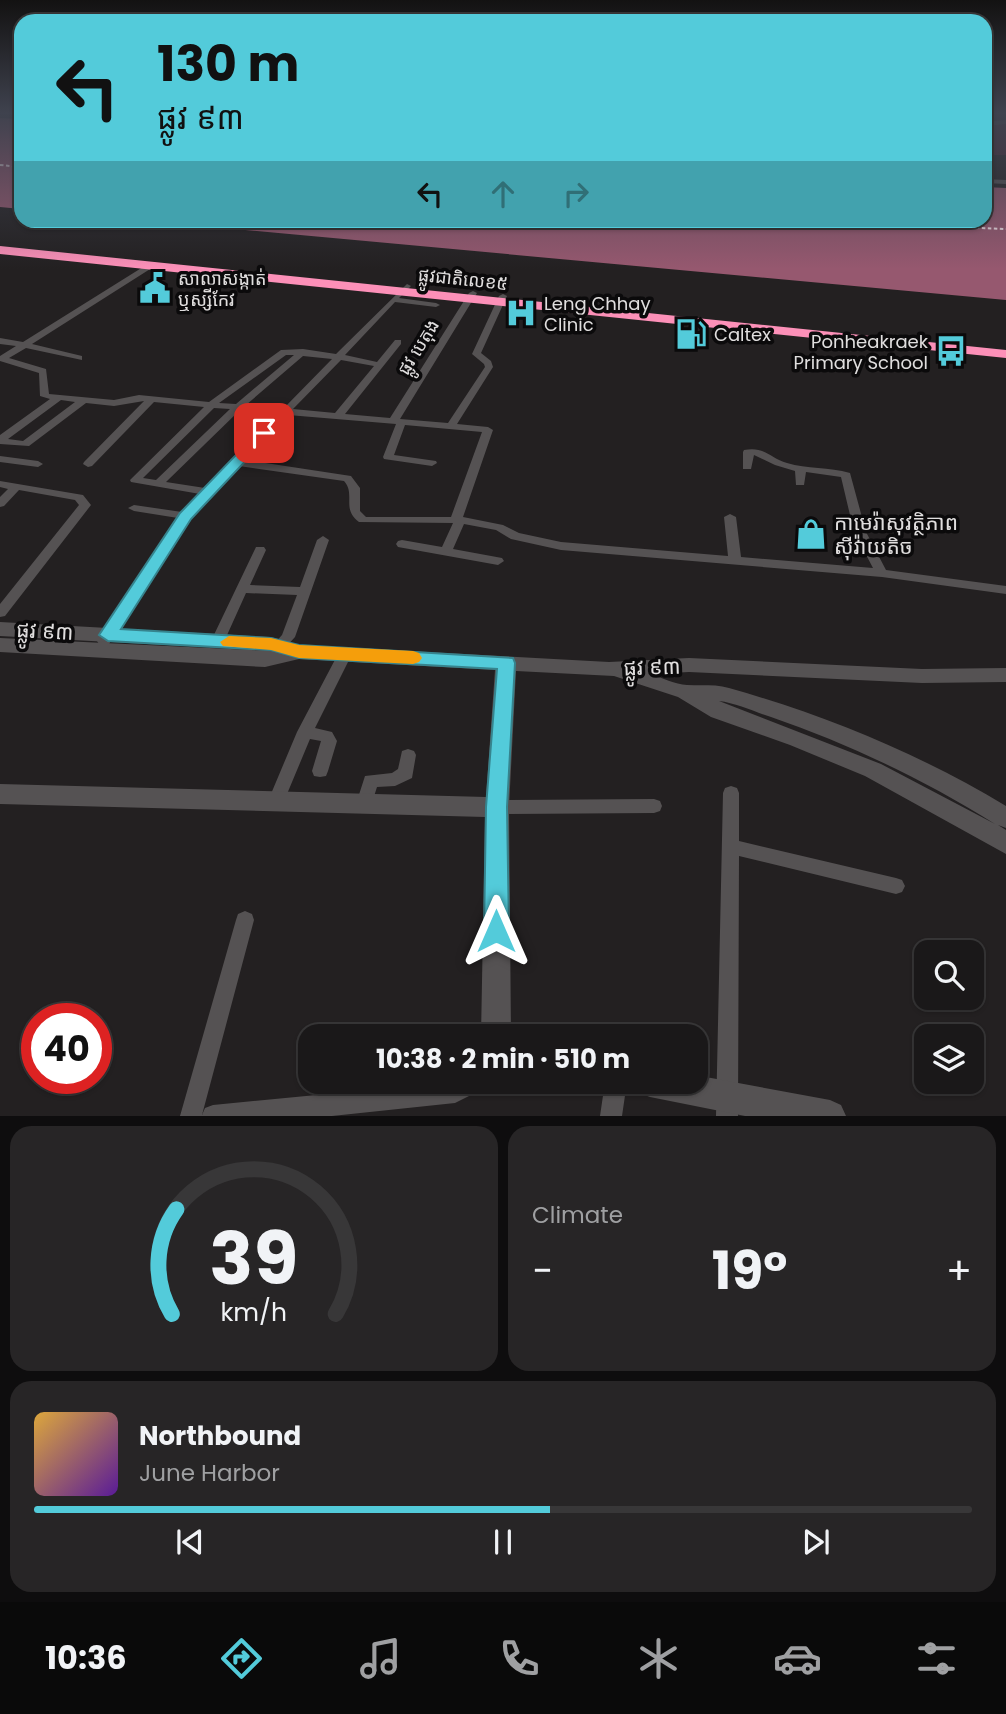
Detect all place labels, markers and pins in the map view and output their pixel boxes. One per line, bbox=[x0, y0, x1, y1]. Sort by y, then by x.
place label: សាលាសង្កាត់ ឬស្សីកែវ bbox=[178, 266, 267, 312]
public building icon: សាលាសង្កាត់ ឬស្សីកែវ bbox=[138, 271, 172, 305]
place label: Leng Chhay Clinic bbox=[544, 291, 651, 337]
hospital icon: Leng Chhay Clinic bbox=[504, 296, 538, 330]
fuel station icon: Caltex bbox=[674, 317, 708, 351]
place label: Caltex bbox=[714, 322, 771, 347]
place label: Ponheakraek Primary School bbox=[794, 329, 929, 375]
bus stop icon: Ponheakraek Primary School bbox=[934, 334, 968, 368]
pin bbox=[234, 403, 294, 463]
place label: កាមេរ៉ាសុវត្ថិភាព ស៊ីវ៉ាយតិច bbox=[834, 508, 958, 561]
shop icon: កាមេរ៉ាសុវត្ថិភាព ស៊ីវ៉ាយតិច bbox=[794, 517, 828, 551]

